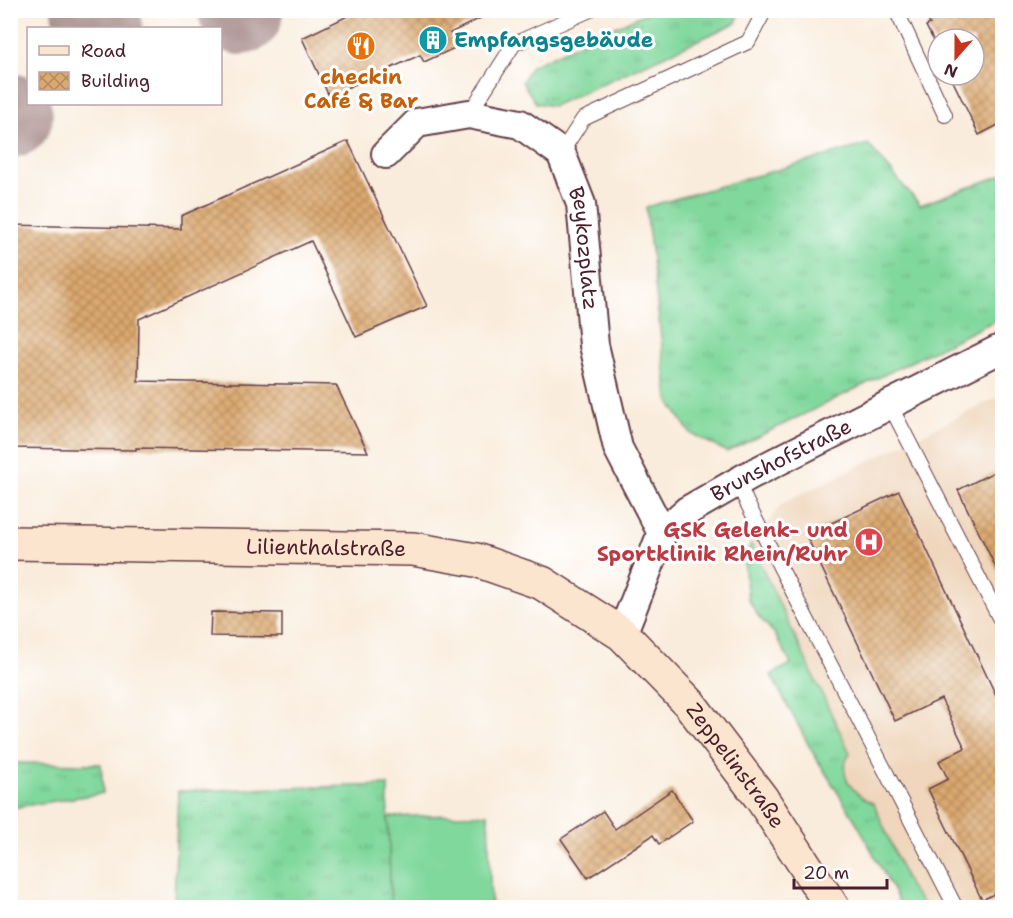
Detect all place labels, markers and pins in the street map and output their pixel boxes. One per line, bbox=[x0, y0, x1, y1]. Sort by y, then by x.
building icon: Empfangsgebäude bbox=[417, 24, 449, 56]
place label: Empfangsgebäude bbox=[454, 26, 653, 54]
restaurant icon: checkin Café & Bar bbox=[345, 30, 377, 62]
place label: checkin Café & Bar bbox=[304, 63, 418, 115]
place label: GSK Gelenk- und Sportklinik Rhein/Ruhr bbox=[597, 516, 848, 568]
hospital icon: GSK Gelenk- und Sportklinik Rhein/Ruhr bbox=[853, 526, 885, 558]

